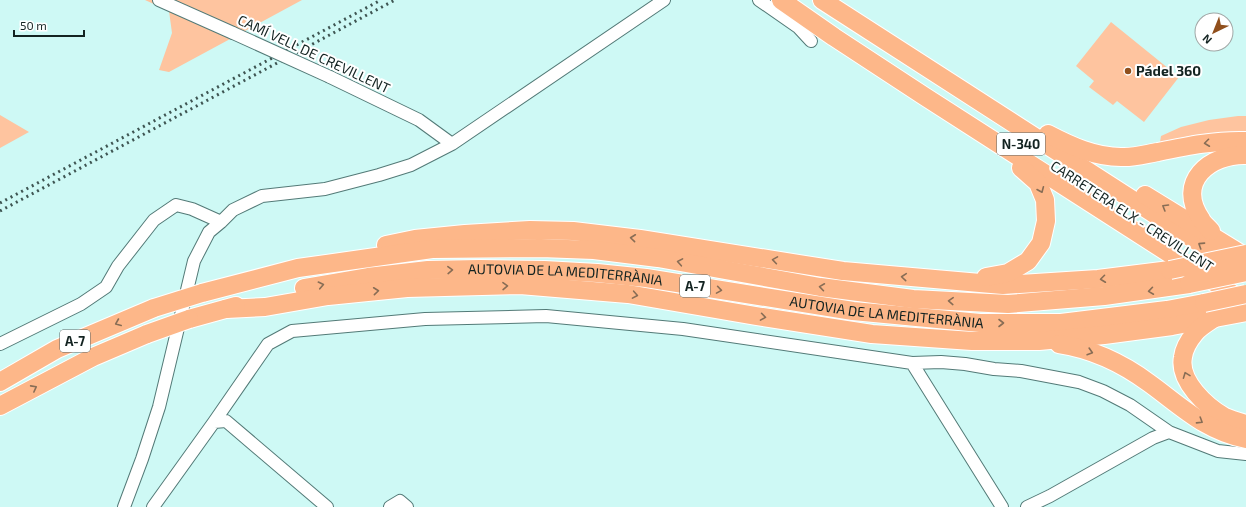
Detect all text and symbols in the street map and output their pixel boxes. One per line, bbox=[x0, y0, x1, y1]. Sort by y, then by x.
street label: CAMÍ VELL DE CREVILLENT bbox=[235, 11, 393, 96]
scale bar bbox=[14, 12, 84, 38]
north arrow bbox=[1194, 12, 1234, 52]
text: 50 m bbox=[20, 18, 47, 32]
text: N bbox=[1199, 32, 1214, 47]
place label: Pádel 360 bbox=[1136, 62, 1201, 79]
marker: Pádel 360 bbox=[1123, 66, 1133, 76]
road number: N-340 bbox=[997, 133, 1045, 155]
one-way arrow bbox=[1204, 138, 1210, 147]
street label: CARRETERA ELX - CREVILLENT bbox=[1048, 156, 1217, 275]
one-way arrow bbox=[1036, 186, 1044, 194]
one-way arrow bbox=[1162, 205, 1169, 212]
one-way arrow bbox=[630, 234, 636, 243]
one-way arrow bbox=[1198, 242, 1205, 250]
one-way arrow bbox=[772, 256, 778, 265]
one-way arrow bbox=[677, 258, 684, 267]
street label: AUTOVIA DE LA MEDITERRÀNIA bbox=[468, 260, 664, 289]
one-way arrow bbox=[447, 265, 453, 274]
one-way arrow bbox=[901, 273, 907, 282]
one-way arrow bbox=[1100, 274, 1106, 283]
road number: A-7 bbox=[680, 275, 710, 297]
one-way arrow bbox=[318, 281, 325, 289]
one-way arrow bbox=[502, 281, 508, 290]
one-way arrow bbox=[819, 283, 825, 292]
one-way arrow bbox=[716, 285, 722, 294]
one-way arrow bbox=[1148, 286, 1154, 295]
one-way arrow bbox=[372, 287, 379, 296]
one-way arrow bbox=[632, 290, 638, 299]
street label: AUTOVIA DE LA MEDITERRÀNIA bbox=[789, 292, 985, 331]
one-way arrow bbox=[948, 297, 954, 305]
one-way arrow bbox=[760, 312, 766, 321]
one-way arrow bbox=[114, 319, 121, 327]
one-way arrow bbox=[998, 319, 1004, 327]
road number: A-7 bbox=[60, 330, 90, 352]
one-way arrow bbox=[1087, 347, 1094, 356]
one-way arrow bbox=[1182, 372, 1190, 379]
one-way arrow bbox=[30, 385, 38, 393]
one-way arrow bbox=[1195, 416, 1202, 423]

